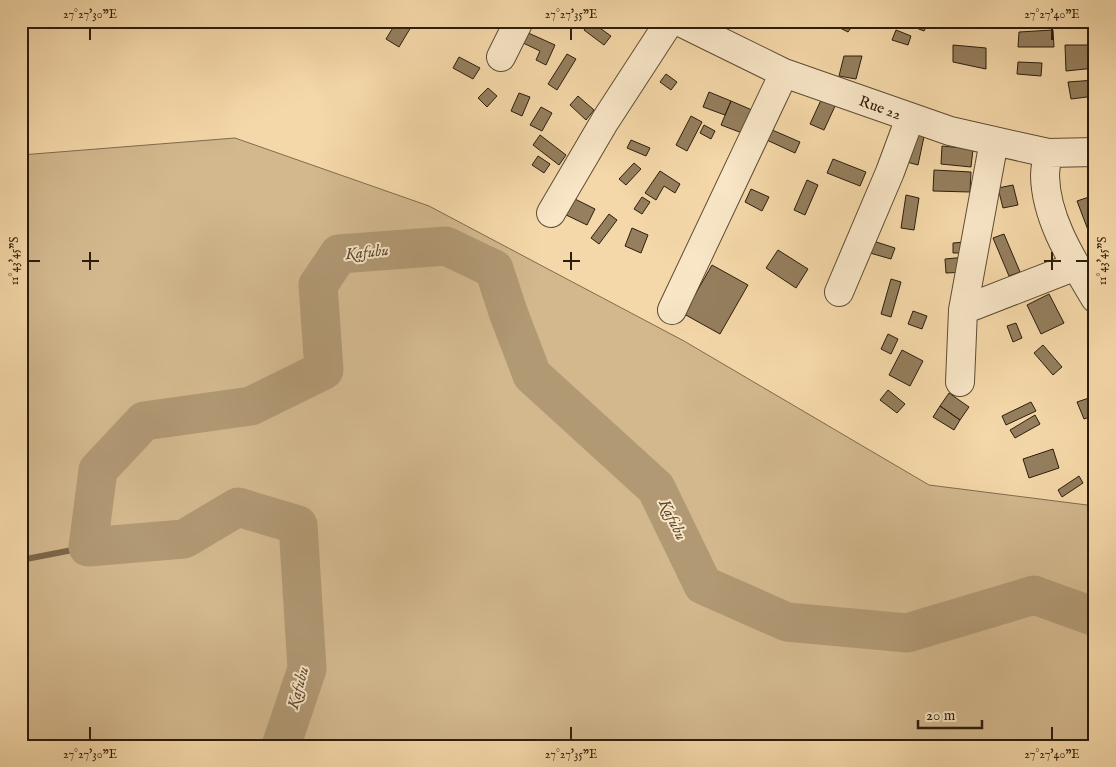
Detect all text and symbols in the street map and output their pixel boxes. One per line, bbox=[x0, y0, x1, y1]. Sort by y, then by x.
text: 27°27'30"E bbox=[63, 7, 117, 22]
text: 27°27'35"E bbox=[545, 7, 597, 22]
text: 27°27'40"E bbox=[1024, 7, 1080, 22]
street label: Rue 22 bbox=[856, 92, 904, 124]
text: 11°43'45"S bbox=[7, 237, 22, 285]
text: 11°43'45"S bbox=[1095, 237, 1110, 285]
water label: Kafubu bbox=[343, 241, 390, 265]
water label: Kafubu bbox=[653, 495, 690, 544]
water label: Kafubu bbox=[283, 664, 314, 713]
scale bar bbox=[918, 697, 982, 729]
text: 20 m bbox=[926, 706, 956, 725]
text: 27°27'30"E bbox=[63, 747, 117, 762]
text: 27°27'35"E bbox=[545, 747, 597, 762]
text: 27°27'40"E bbox=[1024, 747, 1080, 762]

